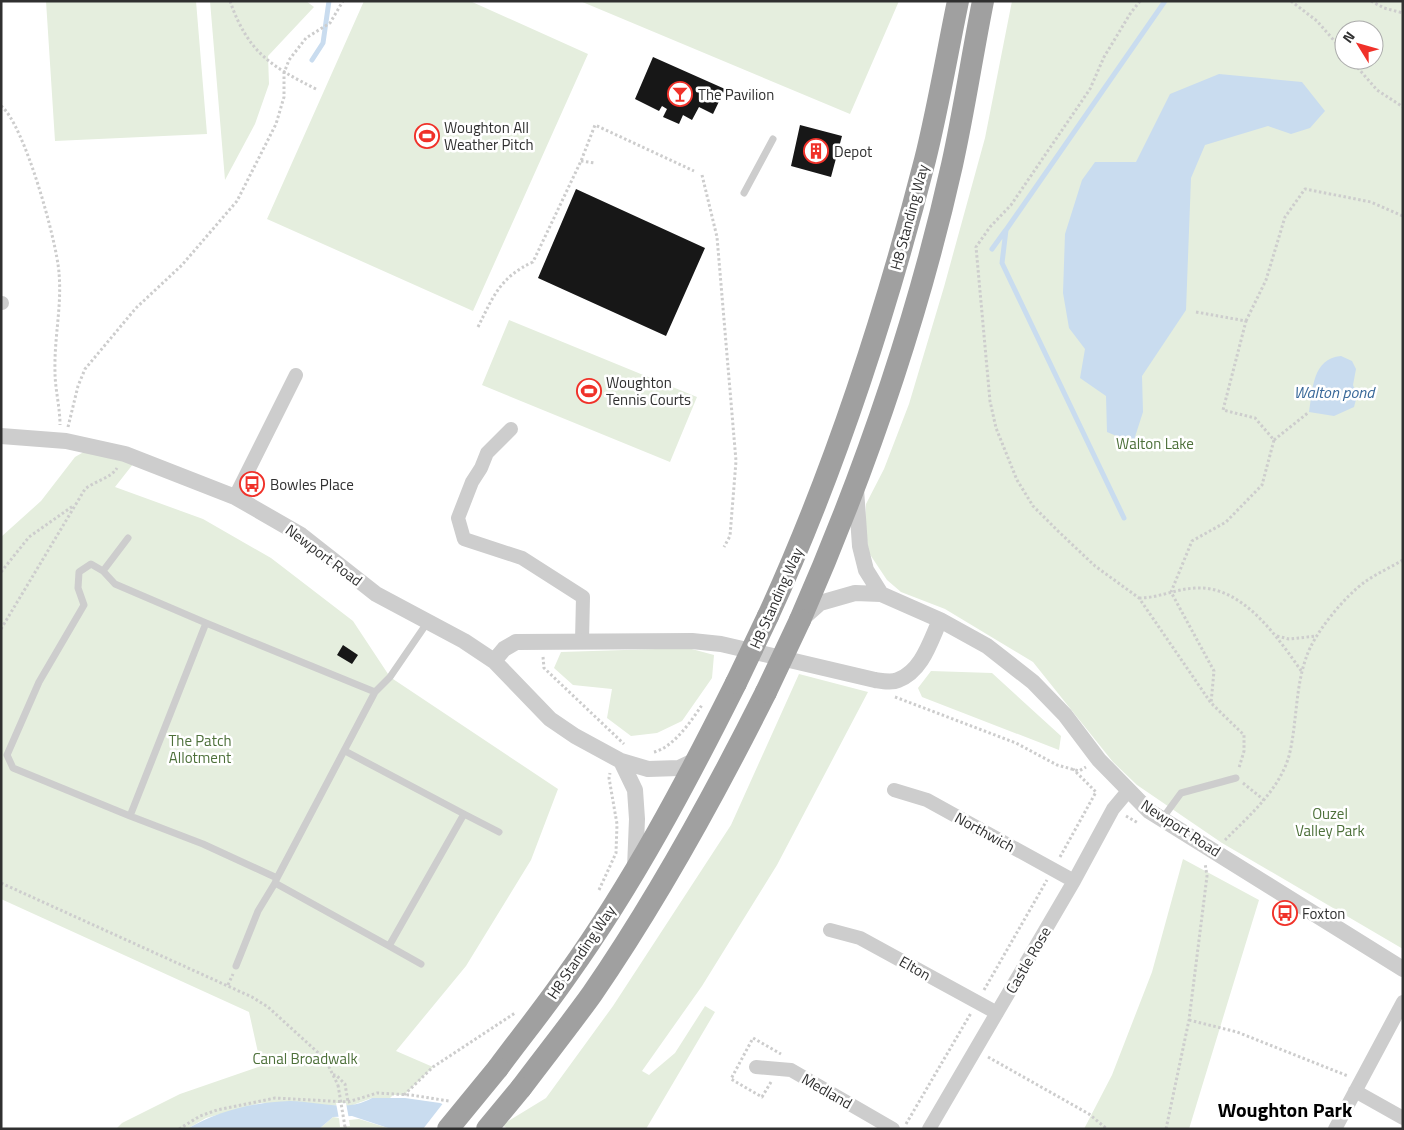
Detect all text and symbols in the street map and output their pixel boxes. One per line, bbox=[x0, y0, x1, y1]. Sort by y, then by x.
north arrow bbox=[1334, 20, 1384, 70]
text: N bbox=[1337, 27, 1360, 47]
bar icon: The Pavilion bbox=[667, 81, 693, 107]
place label: The Pavilion bbox=[698, 83, 774, 106]
place label: Woughton All Weather Pitch bbox=[444, 116, 534, 156]
sports icon: Woughton All Weather Pitch bbox=[414, 123, 440, 149]
building icon: Depot bbox=[803, 138, 829, 164]
place label: Depot bbox=[834, 140, 873, 163]
street label: H8 Standing Way bbox=[884, 162, 934, 272]
place label: Woughton Tennis Courts bbox=[606, 371, 691, 411]
sports icon: Woughton Tennis Courts bbox=[576, 378, 602, 404]
water label: Walton pond bbox=[1294, 380, 1376, 404]
park label: Walton Lake bbox=[1116, 432, 1194, 455]
bus stop icon: Bowles Place bbox=[239, 471, 265, 497]
place label: Bowles Place bbox=[270, 473, 354, 496]
street label: Newport Road bbox=[281, 518, 367, 592]
street label: H8 Standing Way bbox=[743, 544, 809, 652]
park label: The Patch Allotment bbox=[168, 729, 232, 769]
street label: Newport Road bbox=[1137, 794, 1225, 862]
park label: Ouzel Valley Park bbox=[1295, 802, 1365, 842]
street label: Northwich bbox=[951, 806, 1019, 858]
bus stop icon: Foxton bbox=[1272, 900, 1298, 926]
street label: H8 Standing Way bbox=[541, 901, 621, 1003]
place label: Foxton bbox=[1302, 902, 1345, 925]
street label: Castle Rose bbox=[1000, 922, 1056, 998]
street label: Elton bbox=[895, 950, 935, 986]
park label: Canal Broadwalk bbox=[252, 1047, 358, 1070]
street label: Medland bbox=[797, 1067, 857, 1115]
district label: Woughton Park bbox=[1218, 1094, 1353, 1125]

